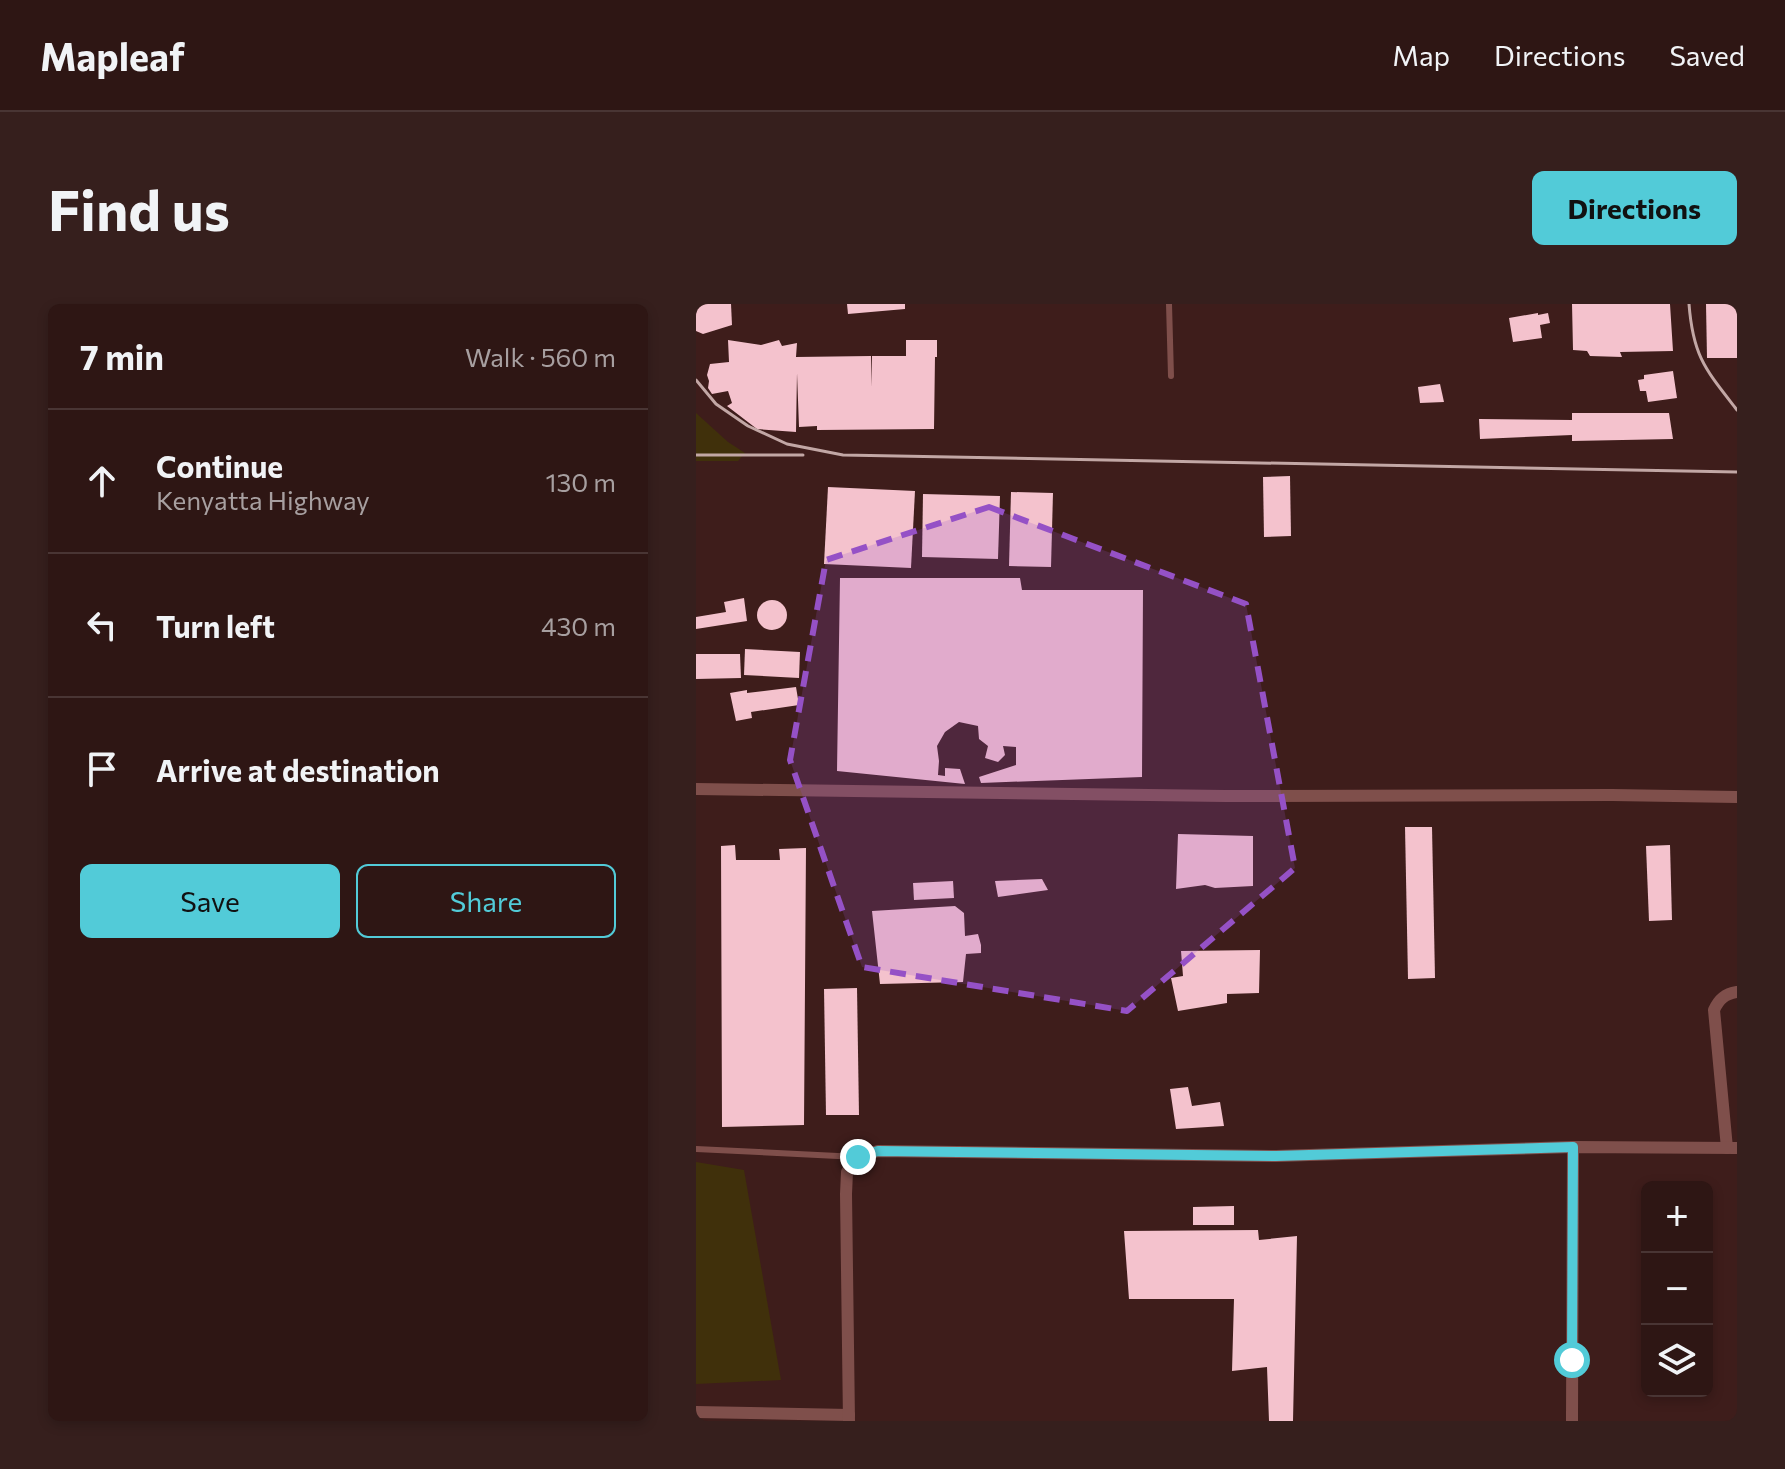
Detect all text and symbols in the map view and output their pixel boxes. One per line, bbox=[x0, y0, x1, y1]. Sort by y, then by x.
text: Mapleaf bbox=[40, 32, 185, 79]
text: Map bbox=[1392, 38, 1450, 72]
text: Directions bbox=[1494, 38, 1625, 72]
text: Saved bbox=[1669, 38, 1745, 72]
button: Directions bbox=[1532, 171, 1737, 245]
text: Find us bbox=[48, 174, 230, 243]
text: 7 min bbox=[80, 335, 164, 377]
text: Walk · 560 m bbox=[465, 341, 616, 372]
text: Continue bbox=[156, 447, 283, 484]
icon: ahead bbox=[80, 459, 124, 503]
text: 130 m bbox=[545, 466, 616, 497]
text: Kenyatta Highway bbox=[156, 484, 370, 515]
icon: left bbox=[80, 603, 124, 647]
text: Turn left bbox=[156, 607, 275, 644]
text: 430 m bbox=[541, 610, 616, 641]
icon: arrive bbox=[80, 747, 124, 791]
text: Arrive at destination bbox=[156, 751, 440, 788]
button: Save bbox=[80, 864, 340, 938]
button: Share bbox=[356, 864, 616, 938]
route end bbox=[840, 1139, 876, 1175]
map controls bbox=[1641, 1181, 1713, 1397]
button: + bbox=[1641, 1181, 1713, 1253]
button: − bbox=[1641, 1253, 1713, 1325]
button: layers bbox=[1641, 1325, 1713, 1397]
route start bbox=[1554, 1342, 1590, 1378]

